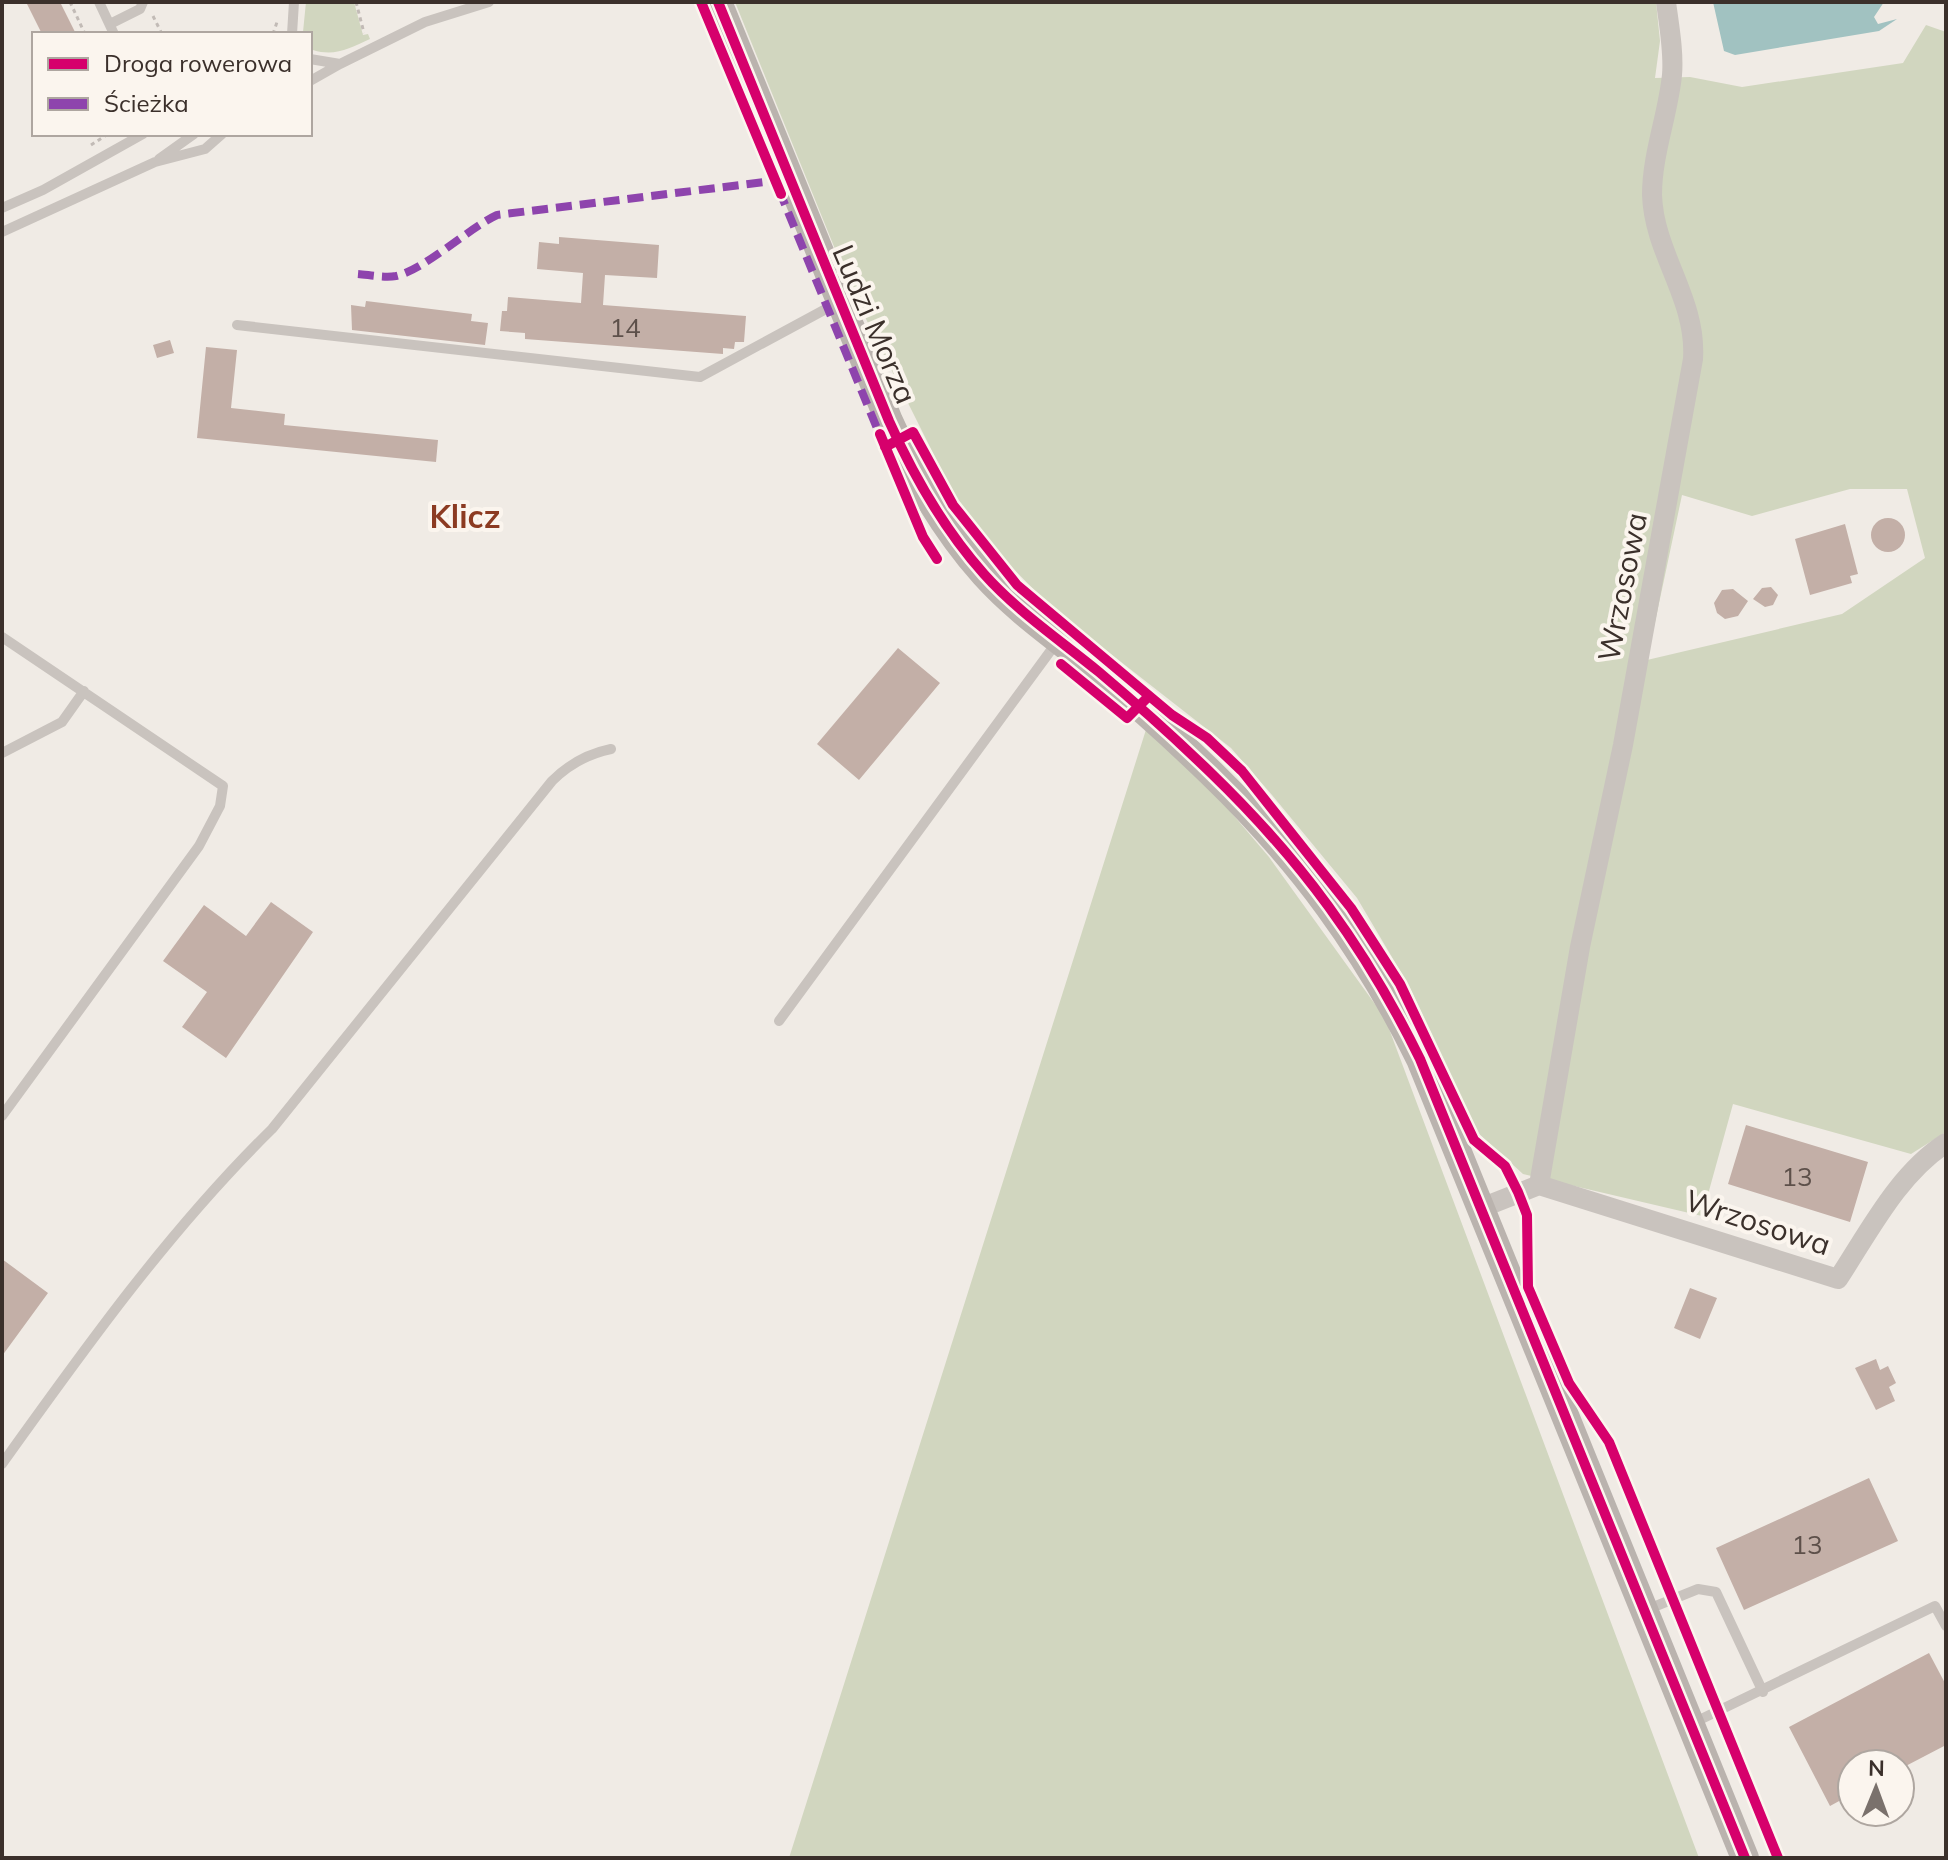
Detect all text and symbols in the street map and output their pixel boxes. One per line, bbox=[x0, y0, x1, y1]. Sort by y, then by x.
legend bbox=[32, 32, 312, 136]
text: Droga rowerowa bbox=[104, 48, 292, 78]
text: Ścieżka bbox=[104, 88, 189, 118]
street label: Ludzi Morza bbox=[824, 239, 926, 409]
house number: 14 bbox=[609, 311, 641, 344]
district label: Klicz bbox=[430, 496, 500, 536]
street label: Wrzosowa bbox=[1589, 509, 1655, 665]
house number: 13 bbox=[1781, 1160, 1813, 1193]
street label: Wrzosowa bbox=[1681, 1181, 1835, 1263]
house number: 13 bbox=[1791, 1528, 1823, 1561]
north arrow bbox=[1836, 1748, 1916, 1828]
text: N bbox=[1868, 1754, 1885, 1782]

